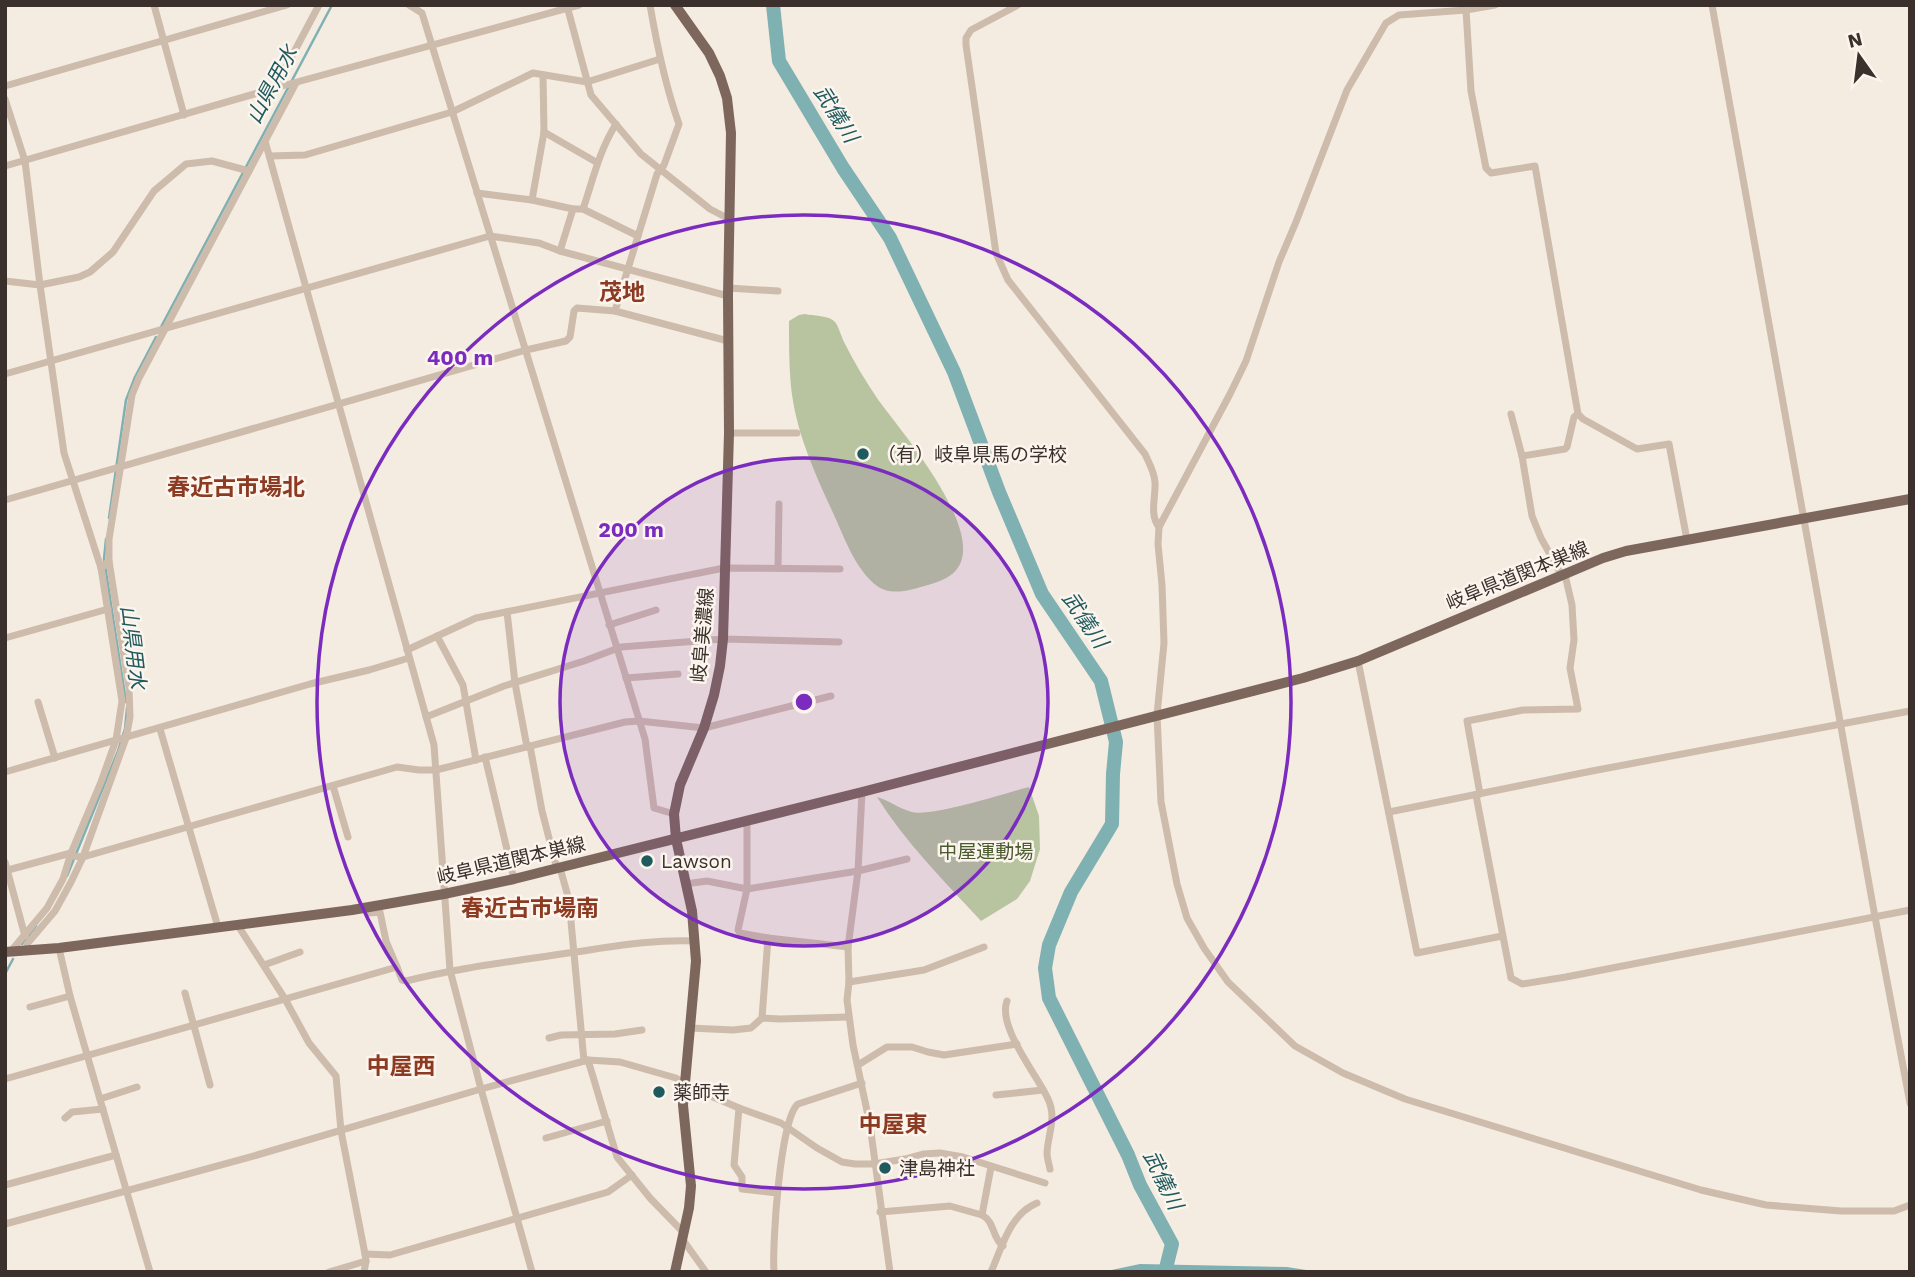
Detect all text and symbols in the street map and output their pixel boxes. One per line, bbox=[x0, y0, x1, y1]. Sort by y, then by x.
north arrow bbox=[1824, 21, 1894, 91]
text: N bbox=[1845, 27, 1865, 53]
water label: 山県用水 bbox=[241, 40, 303, 128]
water label: 武儀川 bbox=[809, 80, 865, 149]
district label: 茂地 bbox=[599, 279, 645, 306]
text: 400 m bbox=[427, 345, 493, 370]
place label: （有）岐阜県馬の学校 bbox=[877, 443, 1067, 466]
marker: （有）岐阜県馬の学校 bbox=[855, 446, 871, 462]
district label: 春近古市場北 bbox=[167, 474, 305, 501]
text: 200 m bbox=[598, 517, 664, 542]
street label: 岐阜県道関本巣線 bbox=[1442, 536, 1592, 615]
street label: 岐阜美濃線 bbox=[687, 587, 718, 683]
water label: 武儀川 bbox=[1057, 587, 1115, 654]
water label: 山県用水 bbox=[116, 604, 151, 692]
centre of rings bbox=[792, 690, 816, 714]
street label: 岐阜県道関本巣線 bbox=[434, 832, 588, 889]
park label: 中屋運動場 bbox=[938, 840, 1034, 863]
place label: Lawson bbox=[661, 850, 732, 873]
marker: Lawson bbox=[639, 853, 655, 869]
district label: 春近古市場南 bbox=[461, 895, 599, 922]
district label: 中屋西 bbox=[367, 1053, 436, 1080]
place label: 薬師寺 bbox=[673, 1081, 730, 1104]
marker: 薬師寺 bbox=[651, 1084, 667, 1100]
district label: 中屋東 bbox=[859, 1111, 928, 1138]
water label: 武儀川 bbox=[1138, 1146, 1189, 1215]
place label: 津島神社 bbox=[899, 1157, 975, 1180]
marker: 津島神社 bbox=[877, 1160, 893, 1176]

